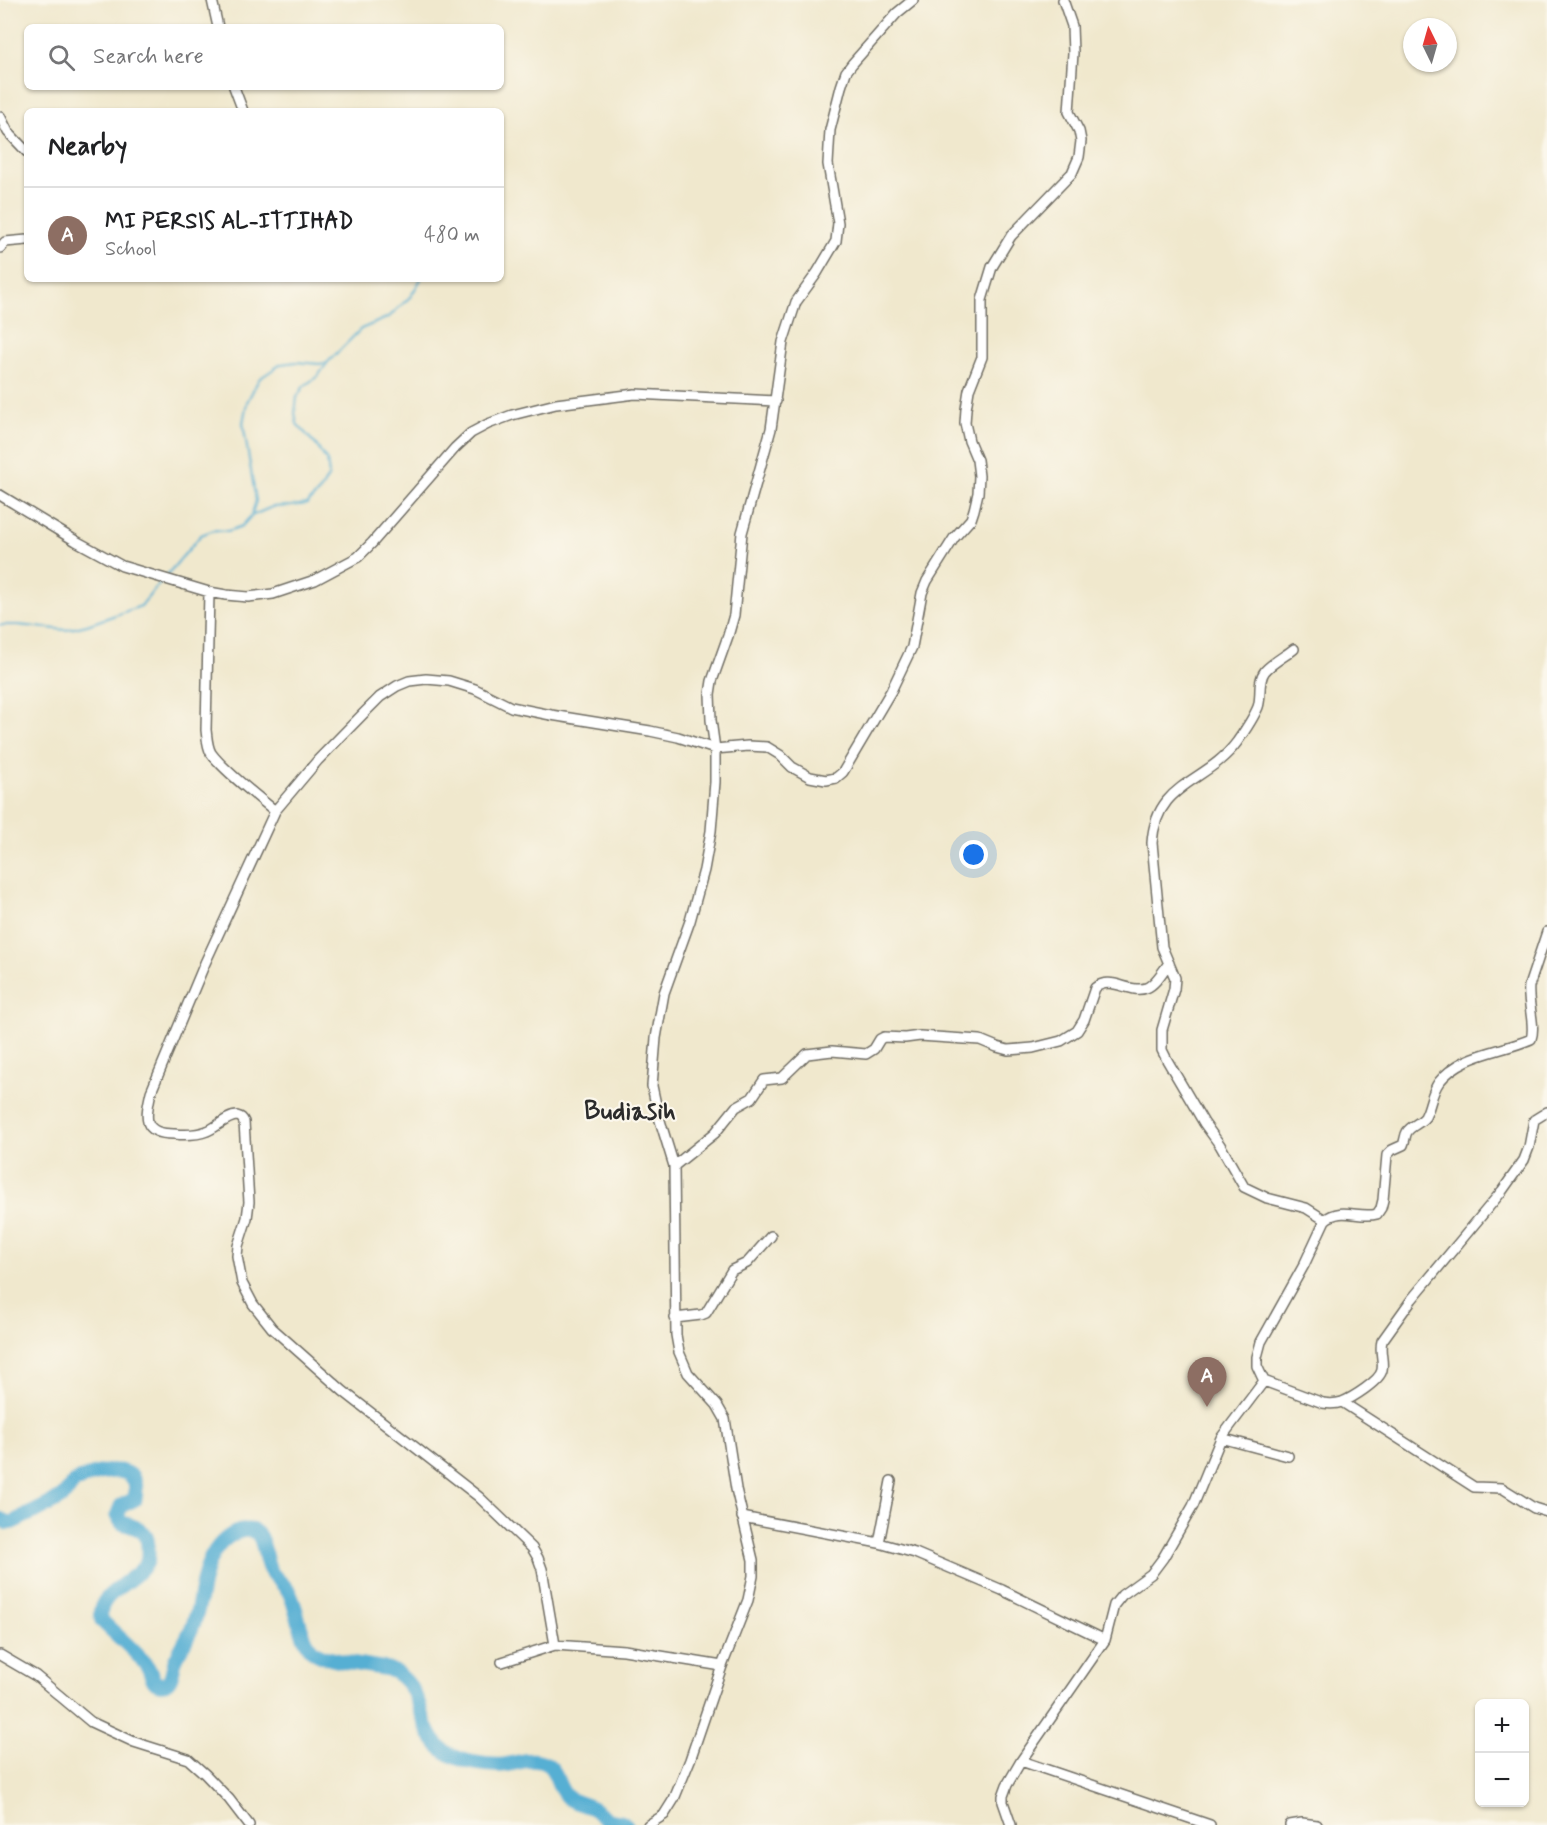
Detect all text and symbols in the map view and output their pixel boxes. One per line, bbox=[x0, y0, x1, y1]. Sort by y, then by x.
north arrow bbox=[1403, 18, 1457, 72]
search box bbox=[24, 24, 504, 90]
icon: search bbox=[45, 41, 78, 74]
text: Search here bbox=[93, 43, 204, 71]
text: Nearby bbox=[48, 130, 127, 164]
text: MI PERSIS AL-ITTIHAD bbox=[105, 208, 353, 236]
text: A bbox=[61, 222, 74, 249]
text: 480 m bbox=[424, 222, 480, 249]
text: School bbox=[105, 236, 157, 263]
your location bbox=[959, 840, 988, 869]
district label: Budiasih bbox=[584, 1095, 676, 1129]
pin: A bbox=[1188, 1358, 1226, 1407]
map controls bbox=[1475, 1699, 1529, 1807]
button: + bbox=[1475, 1699, 1529, 1753]
button: − bbox=[1475, 1753, 1529, 1807]

